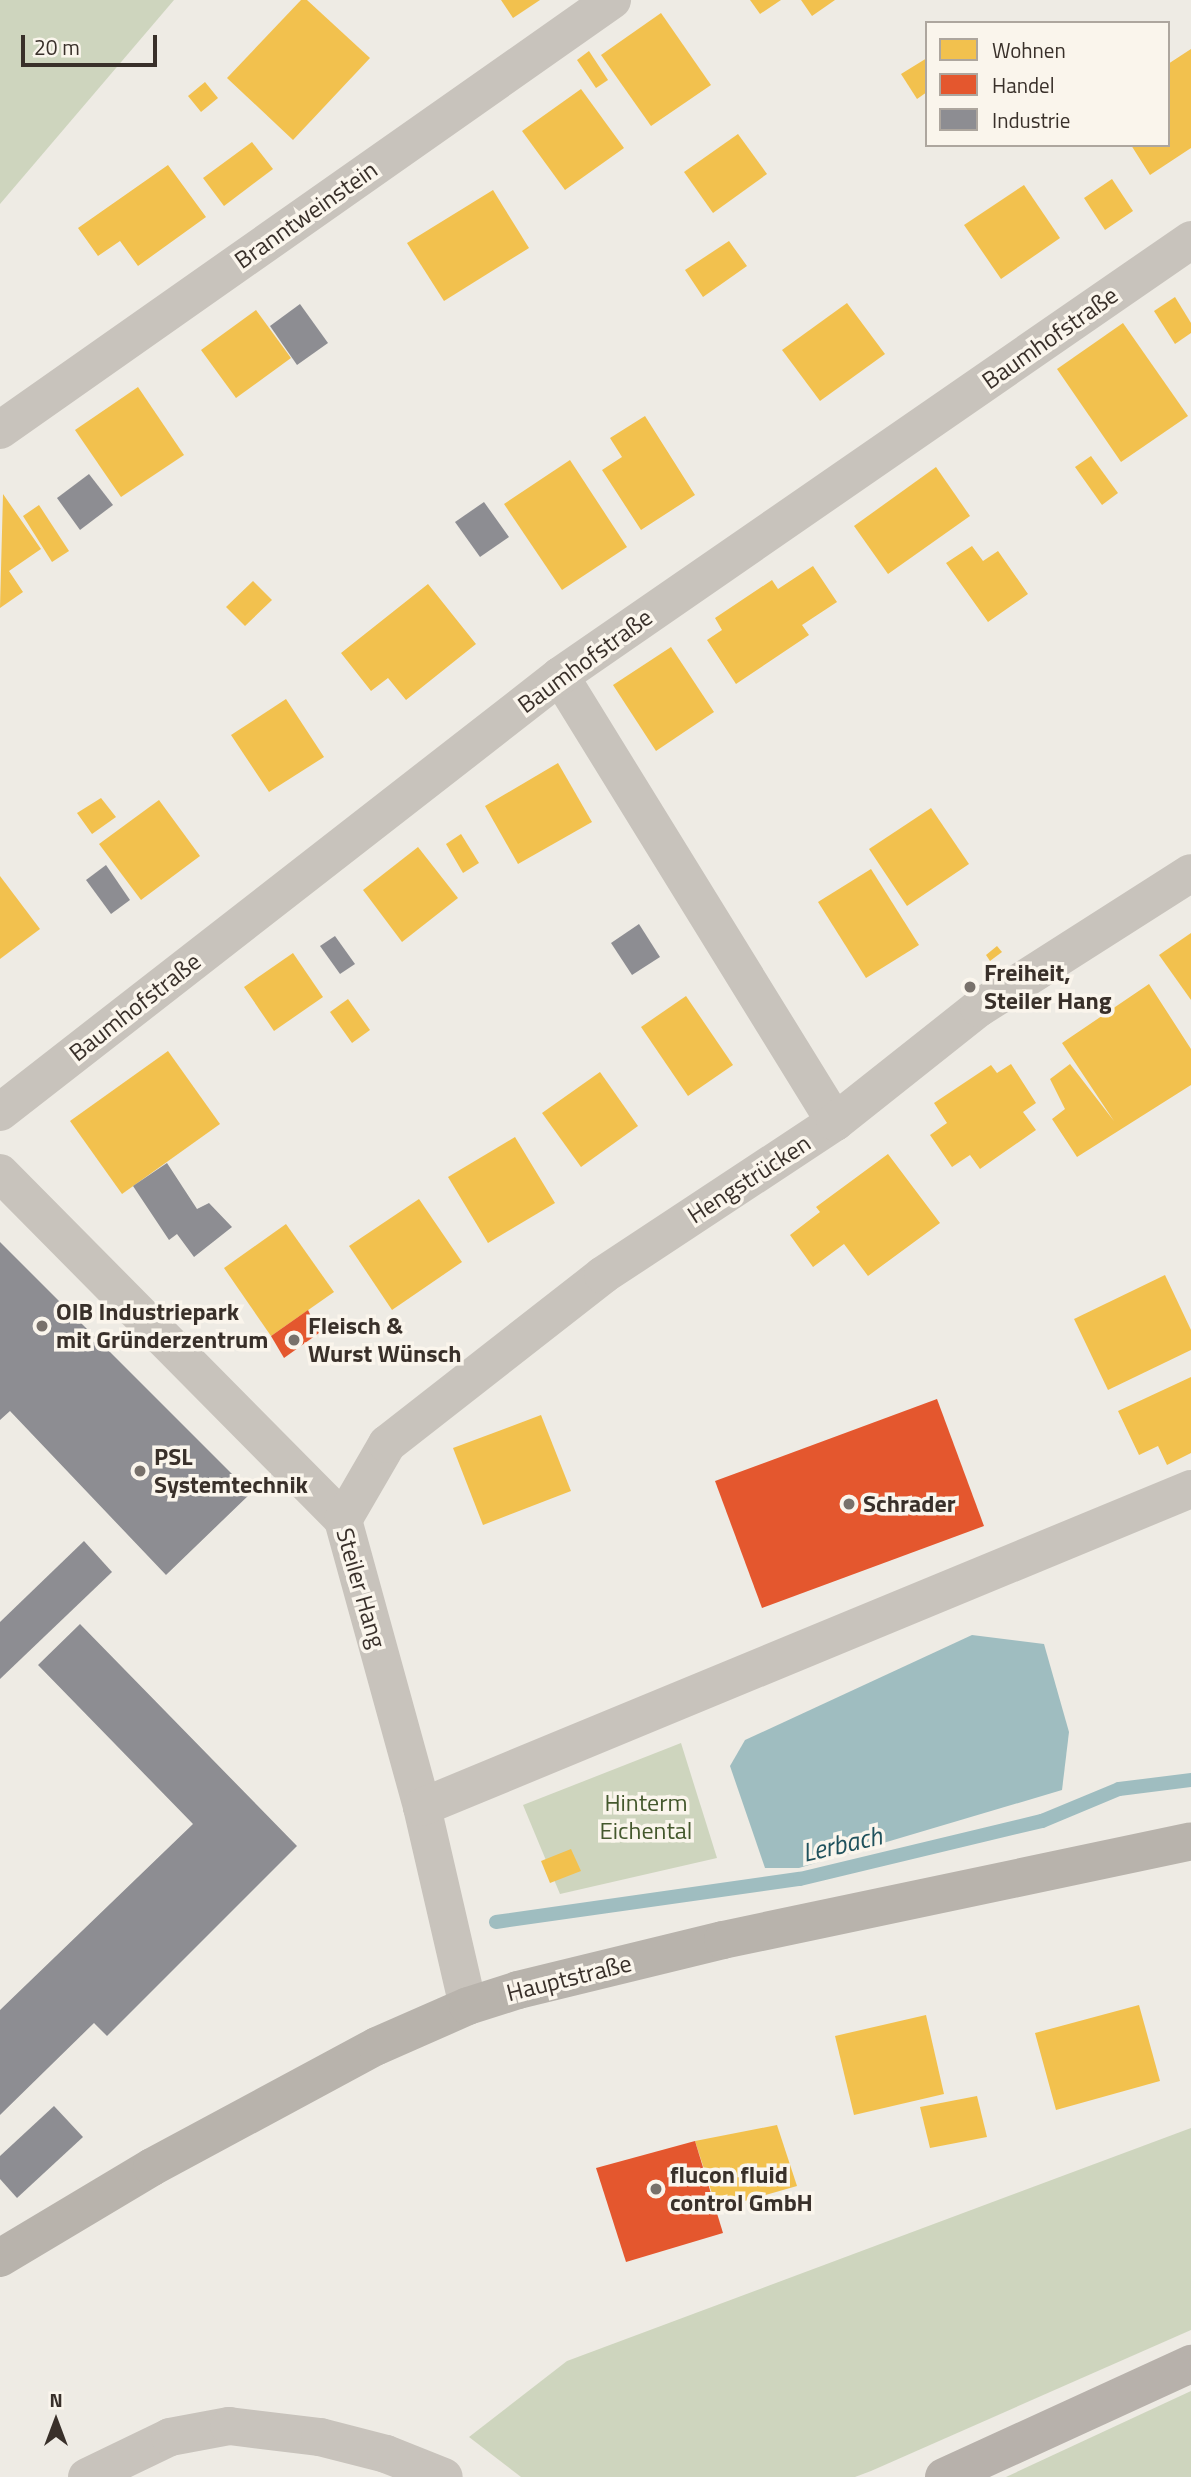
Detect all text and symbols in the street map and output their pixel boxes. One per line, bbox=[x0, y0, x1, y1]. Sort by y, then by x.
scale bar bbox=[24, 21, 161, 65]
legend bbox=[925, 21, 1170, 147]
text: 20 m bbox=[34, 31, 80, 63]
text: Wohnen bbox=[992, 34, 1066, 66]
text: Handel bbox=[992, 69, 1055, 101]
text: Industrie bbox=[992, 104, 1070, 136]
street label: Branntweinstein bbox=[229, 155, 383, 275]
street label: Baumhofstraße bbox=[977, 281, 1123, 395]
street label: Baumhofstraße bbox=[512, 603, 658, 719]
street label: Baumhofstraße bbox=[64, 947, 206, 1067]
place label: Freiheit, Steiler Hang bbox=[984, 959, 1112, 1015]
marker: Freiheit, Steiler Hang bbox=[962, 979, 978, 995]
street label: Hengstrücken bbox=[682, 1129, 816, 1229]
place label: OIB Industriepark mit Gründerzentrum bbox=[56, 1298, 268, 1354]
place label: Fleisch & Wurst Wünsch bbox=[308, 1312, 462, 1368]
marker: OIB Industriepark mit Gründerzentrum bbox=[34, 1318, 50, 1334]
marker: Fleisch & Wurst Wünsch bbox=[286, 1332, 302, 1348]
place label: PSL Systemtechnik bbox=[154, 1443, 308, 1499]
marker: PSL Systemtechnik bbox=[132, 1463, 148, 1479]
place label: Schrader bbox=[863, 1490, 956, 1518]
marker: Schrader bbox=[841, 1496, 857, 1512]
street label: Steiler Hang bbox=[330, 1525, 392, 1651]
park label: Hinterm Eichental bbox=[600, 1789, 692, 1845]
water label: Lerbach bbox=[799, 1820, 885, 1868]
street label: Hauptstraße bbox=[504, 1949, 634, 2007]
place label: flucon fluid control GmbH bbox=[670, 2161, 813, 2217]
marker: flucon fluid control GmbH bbox=[648, 2181, 664, 2197]
text: N bbox=[49, 2385, 63, 2414]
north arrow bbox=[21, 2386, 91, 2456]

